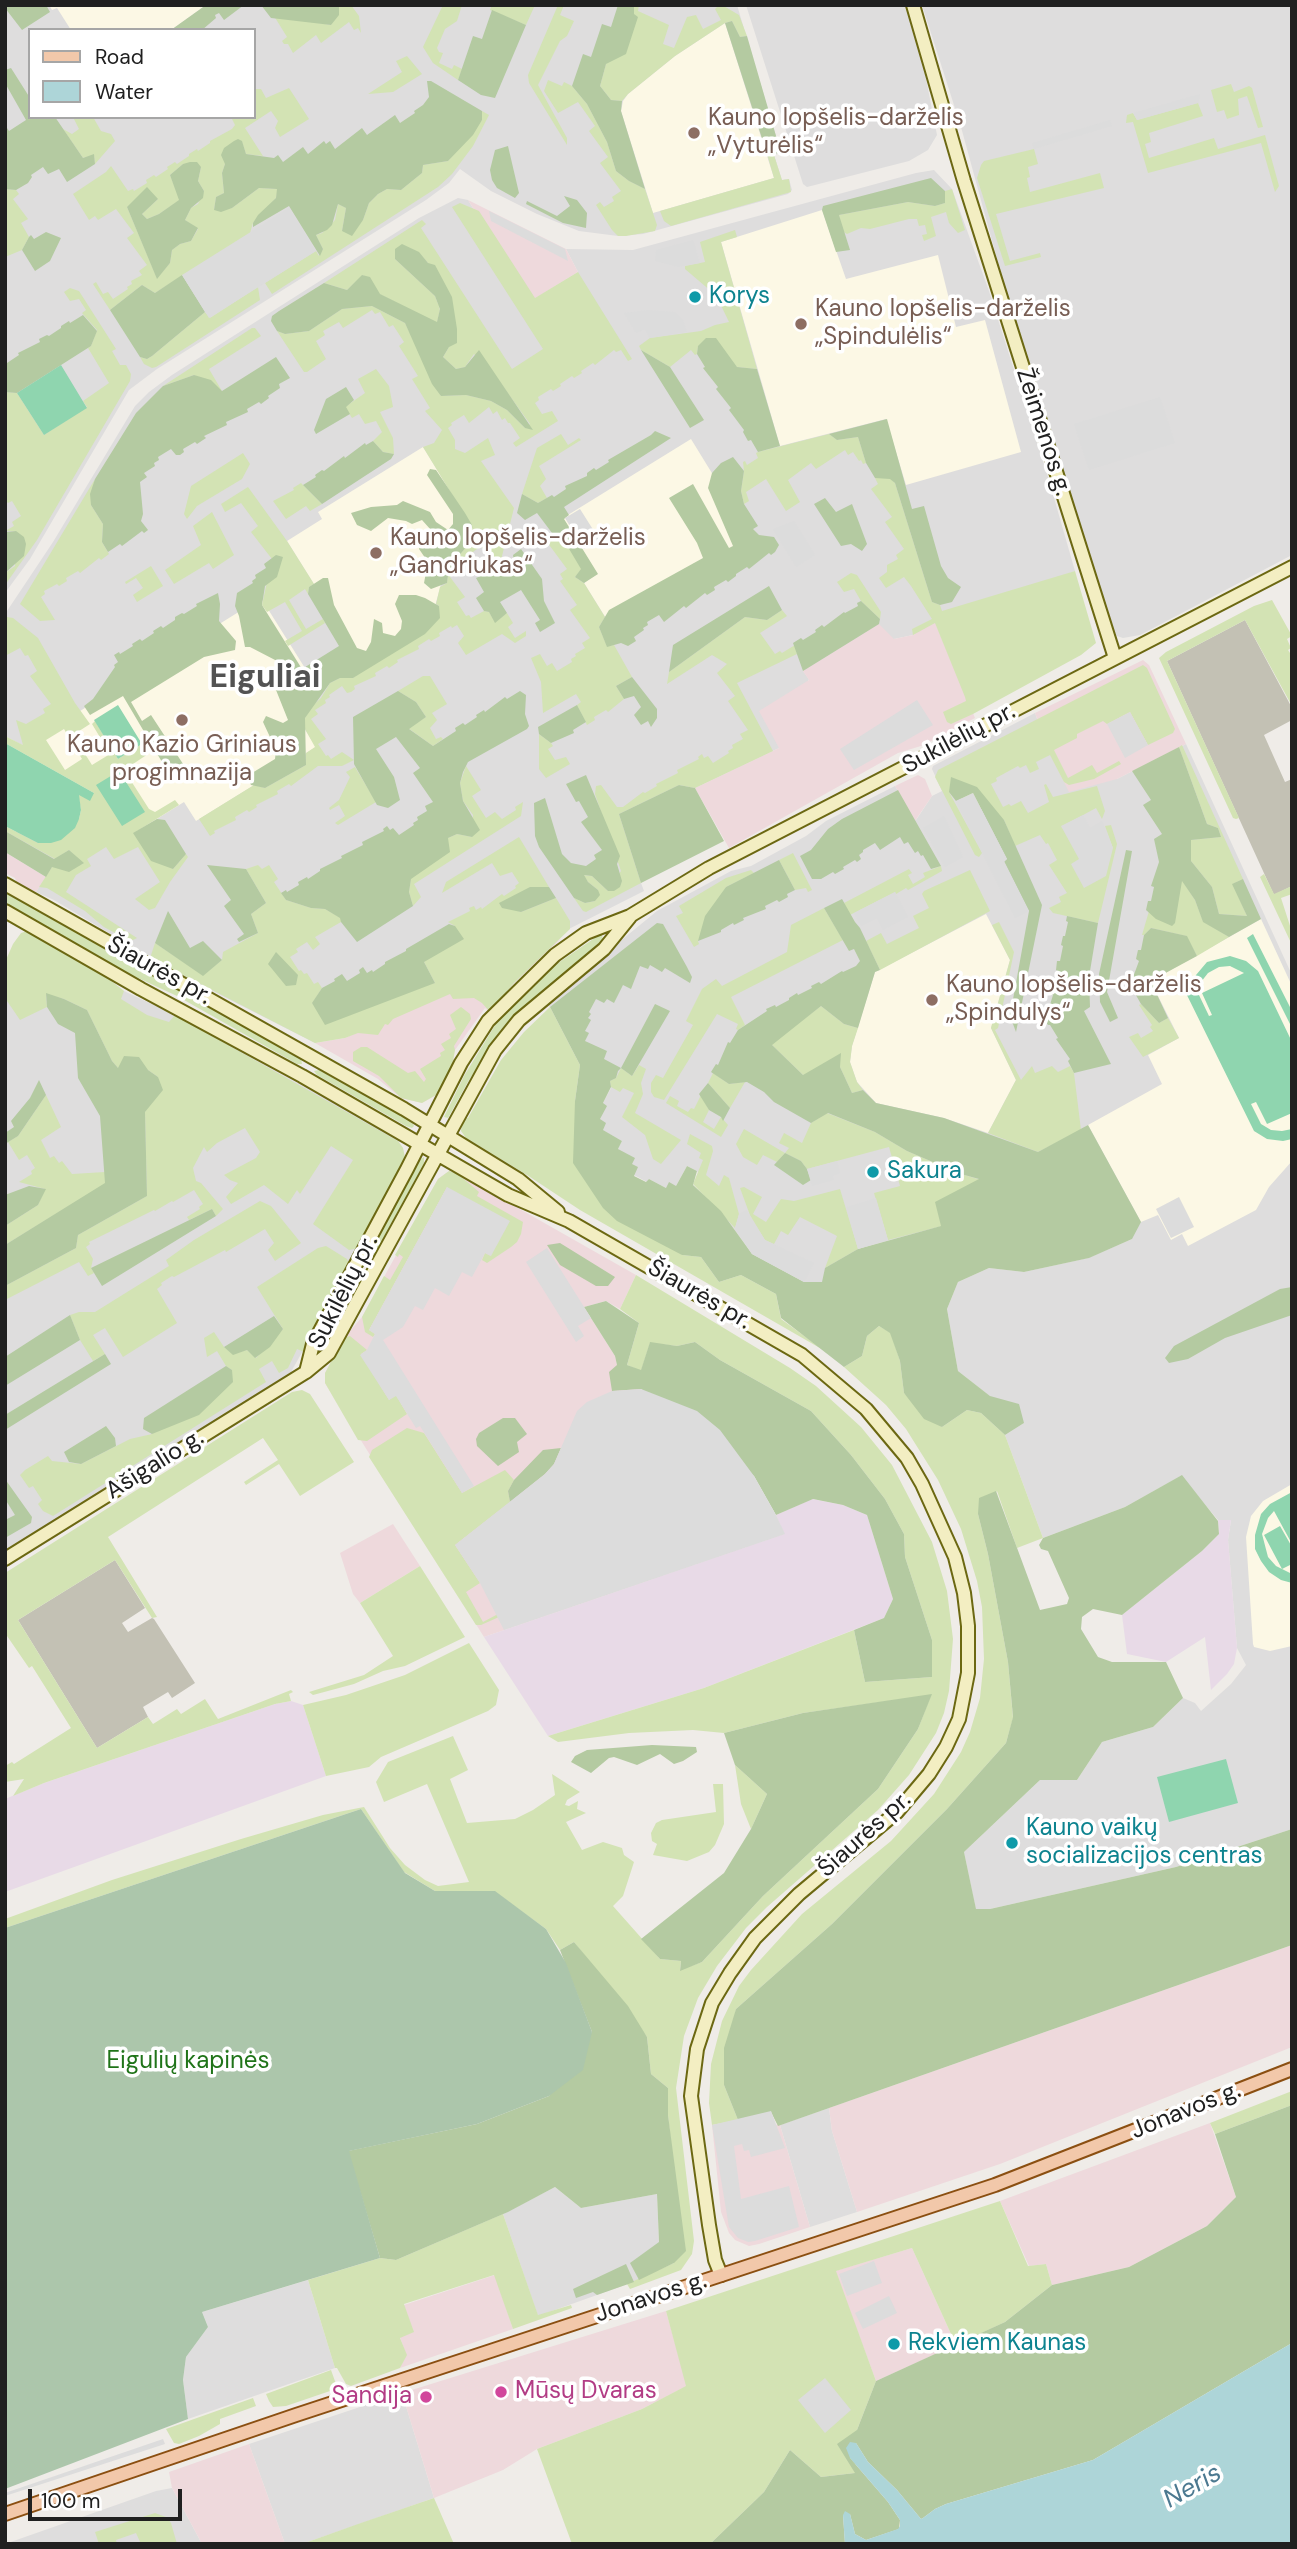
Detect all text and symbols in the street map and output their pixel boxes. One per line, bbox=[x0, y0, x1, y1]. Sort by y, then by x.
legend bbox=[28, 28, 256, 119]
text: Road bbox=[95, 43, 144, 71]
text: Water bbox=[95, 78, 153, 106]
place label: Kauno lopšelis-darželis „Vyturėlis“ bbox=[708, 105, 964, 161]
marker: Kauno lopšelis-darželis „Vyturėlis“ bbox=[686, 125, 702, 141]
place label: Korys bbox=[709, 283, 770, 311]
marker: Korys bbox=[687, 289, 703, 305]
place label: Kauno lopšelis-darželis „Spindulėlis“ bbox=[815, 296, 1071, 352]
marker: Kauno lopšelis-darželis „Spindulėlis“ bbox=[793, 316, 809, 332]
street label: Žeimenos g. bbox=[1009, 365, 1077, 499]
place label: Kauno lopšelis-darželis „Gandriukas“ bbox=[390, 525, 646, 581]
marker: Kauno lopšelis-darželis „Gandriukas“ bbox=[368, 545, 384, 561]
district label: Eiguliai bbox=[209, 660, 321, 698]
street label: Sukilėlių pr. bbox=[898, 697, 1020, 781]
marker: Kauno Kazio Griniaus progimnazija bbox=[174, 712, 190, 728]
place label: Kauno Kazio Griniaus progimnazija bbox=[67, 732, 297, 788]
street label: Šiaurės pr. bbox=[102, 931, 216, 1011]
place label: Kauno lopšelis-darželis „Spindulys“ bbox=[946, 972, 1202, 1028]
marker: Kauno lopšelis-darželis „Spindulys“ bbox=[924, 992, 940, 1008]
place label: Sakura bbox=[887, 1158, 962, 1186]
marker: Sakura bbox=[865, 1164, 881, 1180]
street label: Sukilėlių pr. bbox=[303, 1230, 385, 1354]
street label: Šiaurės pr. bbox=[642, 1254, 756, 1336]
street label: Ašigalio g. bbox=[101, 1424, 209, 1506]
street label: Šiaurės pr. bbox=[813, 1786, 917, 1884]
place label: Kauno vaikų socializacijos centras bbox=[1026, 1815, 1262, 1871]
marker: Kauno vaikų socializacijos centras bbox=[1004, 1835, 1020, 1851]
park label: Eigulių kapinės bbox=[106, 2048, 270, 2076]
street label: Jonavos g. bbox=[1127, 2076, 1245, 2146]
street label: Jonavos g. bbox=[592, 2266, 710, 2330]
place label: Rekviem Kaunas bbox=[908, 2330, 1086, 2358]
marker: Rekviem Kaunas bbox=[886, 2336, 902, 2352]
place label: Mūsų Dvaras bbox=[515, 2378, 657, 2406]
place label: Sandija bbox=[332, 2383, 412, 2411]
marker: Mūsų Dvaras bbox=[493, 2384, 509, 2400]
marker: Sandija bbox=[418, 2389, 434, 2405]
water label: Neris bbox=[1158, 2458, 1228, 2516]
scale bar bbox=[32, 2476, 186, 2520]
text: 100 m bbox=[41, 2487, 101, 2515]

